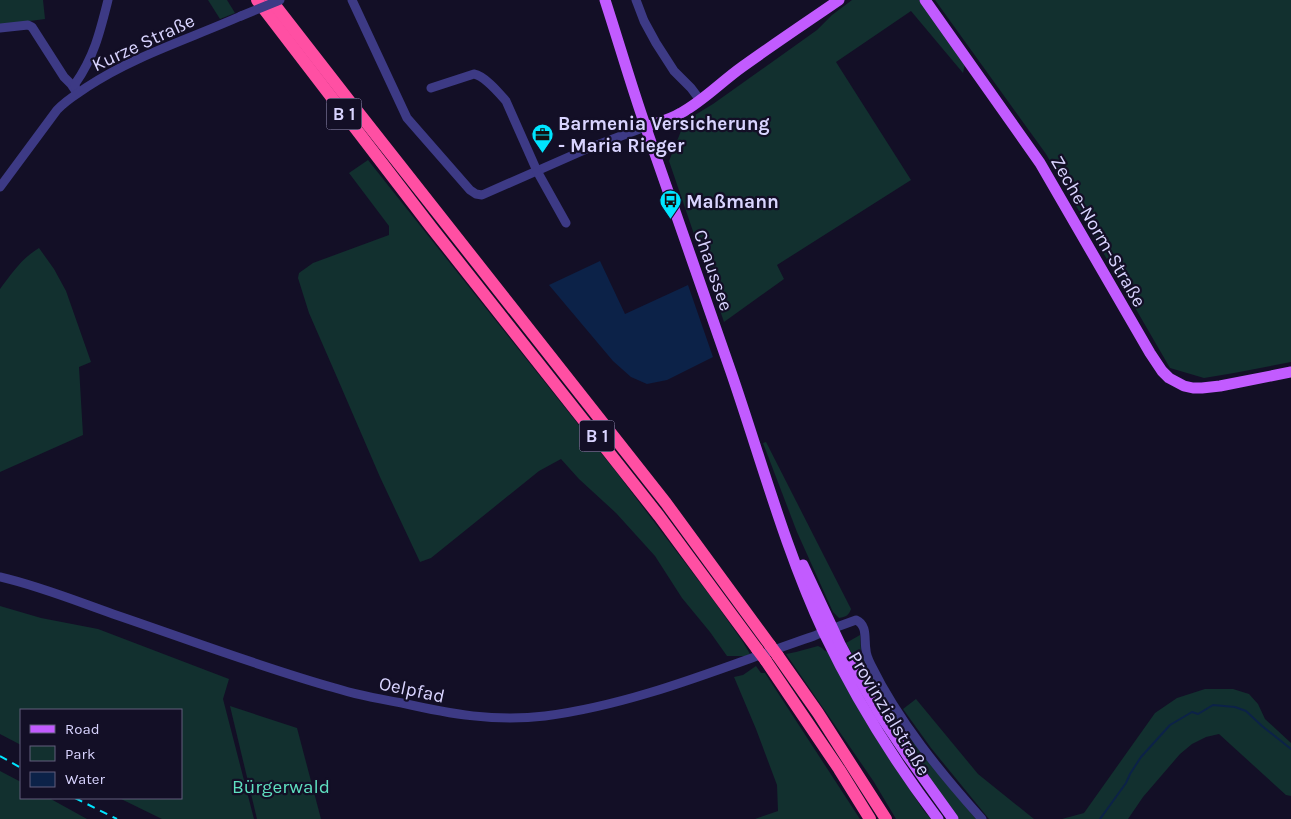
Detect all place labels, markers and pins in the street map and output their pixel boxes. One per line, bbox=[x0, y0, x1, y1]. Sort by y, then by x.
place label: Barmenia Versicherung - Maria Rieger bbox=[558, 113, 770, 157]
office icon: Barmenia Versicherung - Maria Rieger bbox=[530, 122, 554, 153]
bus stop icon: Maßmann bbox=[658, 189, 682, 220]
place label: Maßmann bbox=[686, 191, 779, 213]

